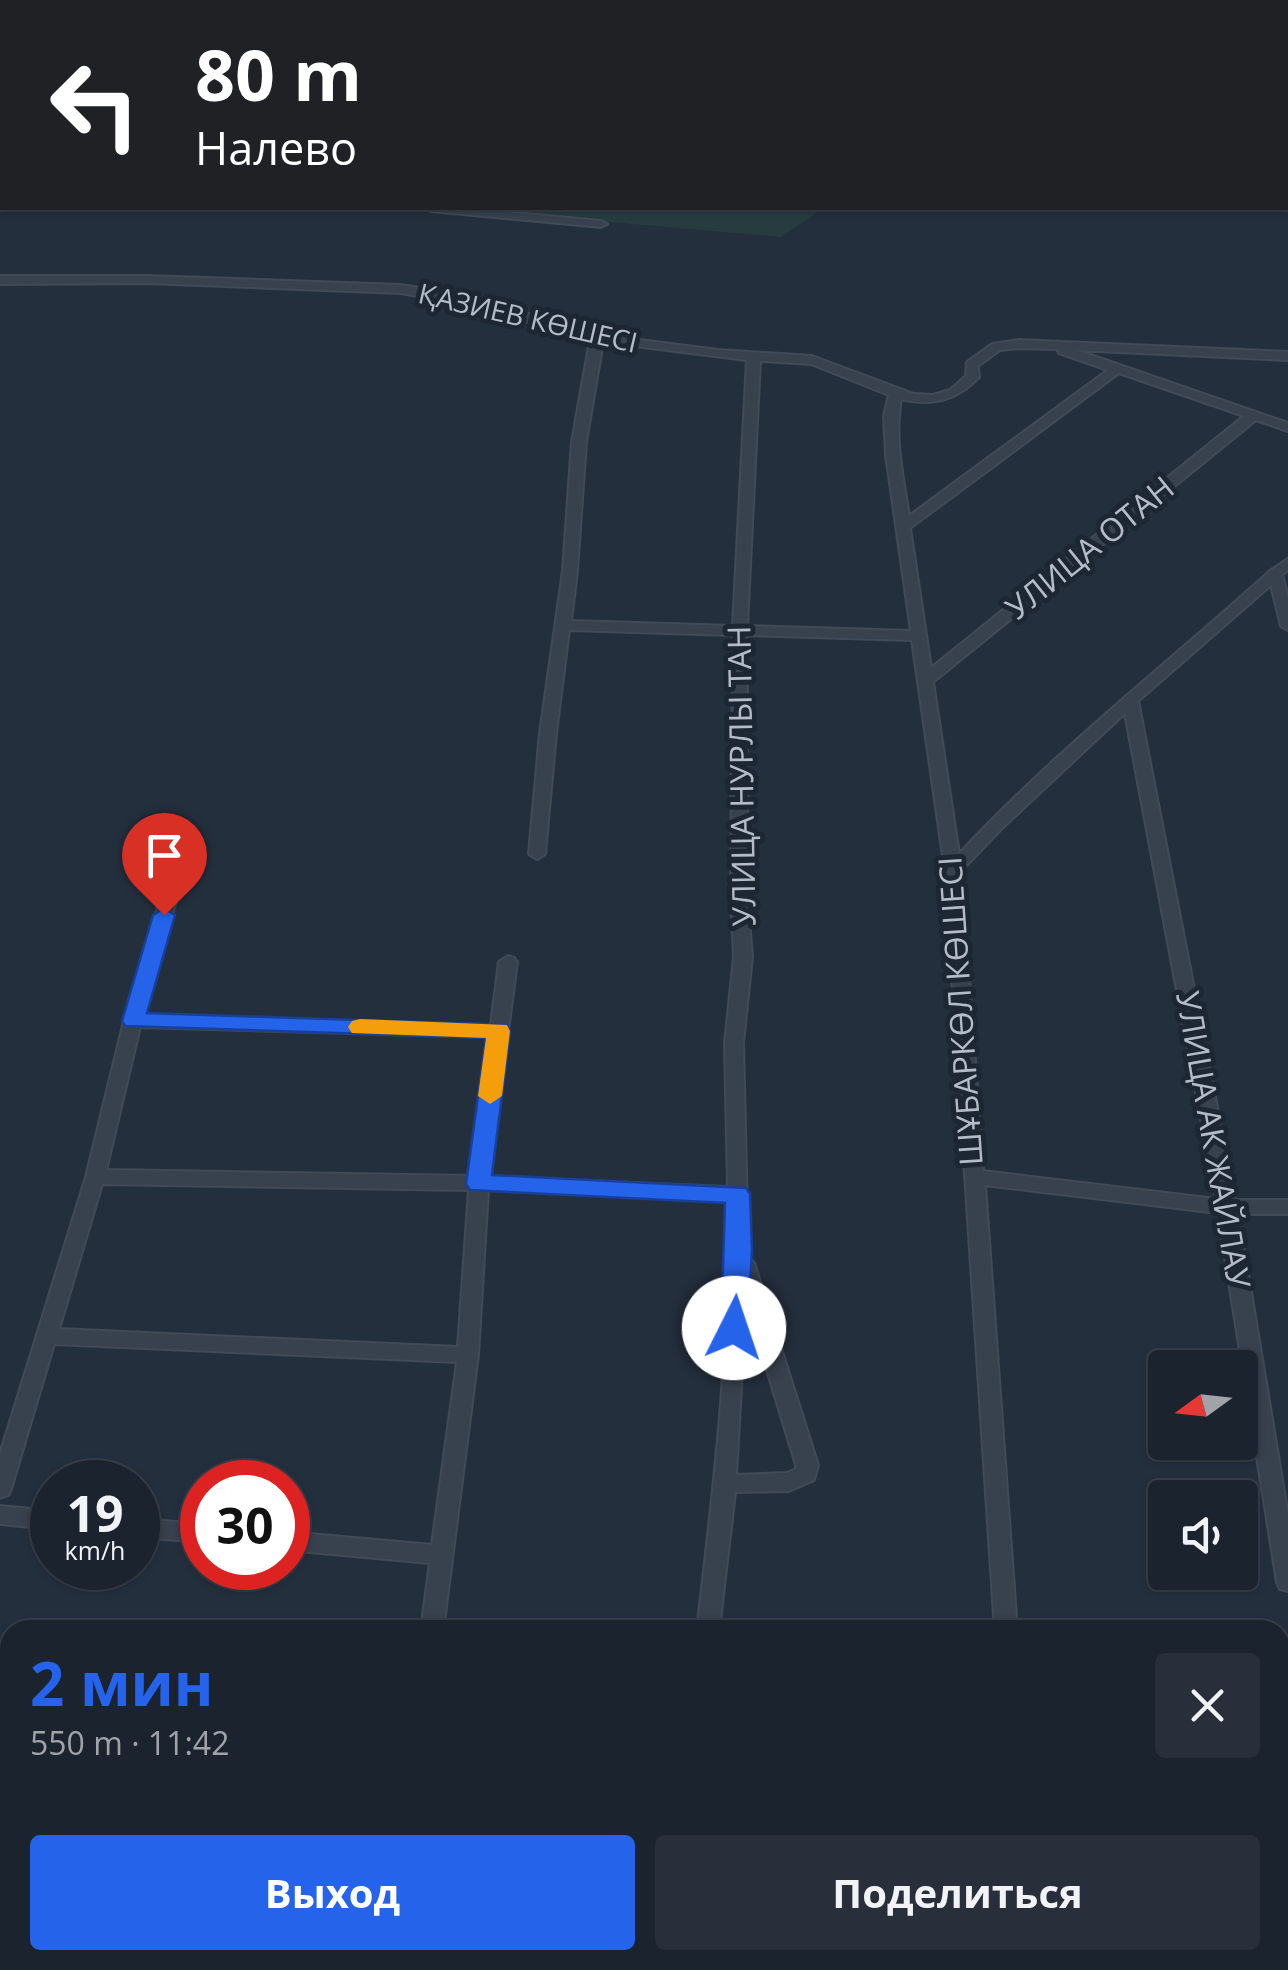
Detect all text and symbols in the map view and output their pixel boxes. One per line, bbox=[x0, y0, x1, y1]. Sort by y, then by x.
text: 80 m bbox=[195, 26, 362, 122]
icon: left bbox=[30, 40, 160, 170]
text: Налево bbox=[195, 117, 357, 178]
street label: ҚАЗИЕВ КӨШЕСІ bbox=[415, 273, 641, 361]
street label: УЛИЦА ОТАН bbox=[996, 466, 1182, 628]
street label: УЛИЦА НУРЛЫ ТАН bbox=[716, 625, 765, 927]
pin bbox=[122, 813, 207, 916]
icon: arrive bbox=[137, 828, 192, 883]
street label: ШҰБАРКӨЛ КӨШЕСІ bbox=[927, 855, 992, 1167]
street label: УЛИЦА АК ЖАЙЛАУ bbox=[1167, 988, 1262, 1292]
position arrow bbox=[682, 1276, 786, 1380]
north arrow bbox=[1148, 1350, 1258, 1460]
map controls bbox=[1148, 1350, 1258, 1590]
speed limit sign: 30 bbox=[180, 1460, 310, 1590]
text: 19 bbox=[66, 1479, 124, 1547]
button: sound bbox=[1148, 1480, 1258, 1590]
text: km/h bbox=[65, 1533, 125, 1567]
text: 2 мин bbox=[30, 1642, 214, 1724]
button: close bbox=[1155, 1653, 1260, 1758]
text: 550 m · 11:42 bbox=[30, 1721, 229, 1764]
button: Выход bbox=[30, 1835, 635, 1950]
button: Поделиться bbox=[655, 1835, 1260, 1950]

